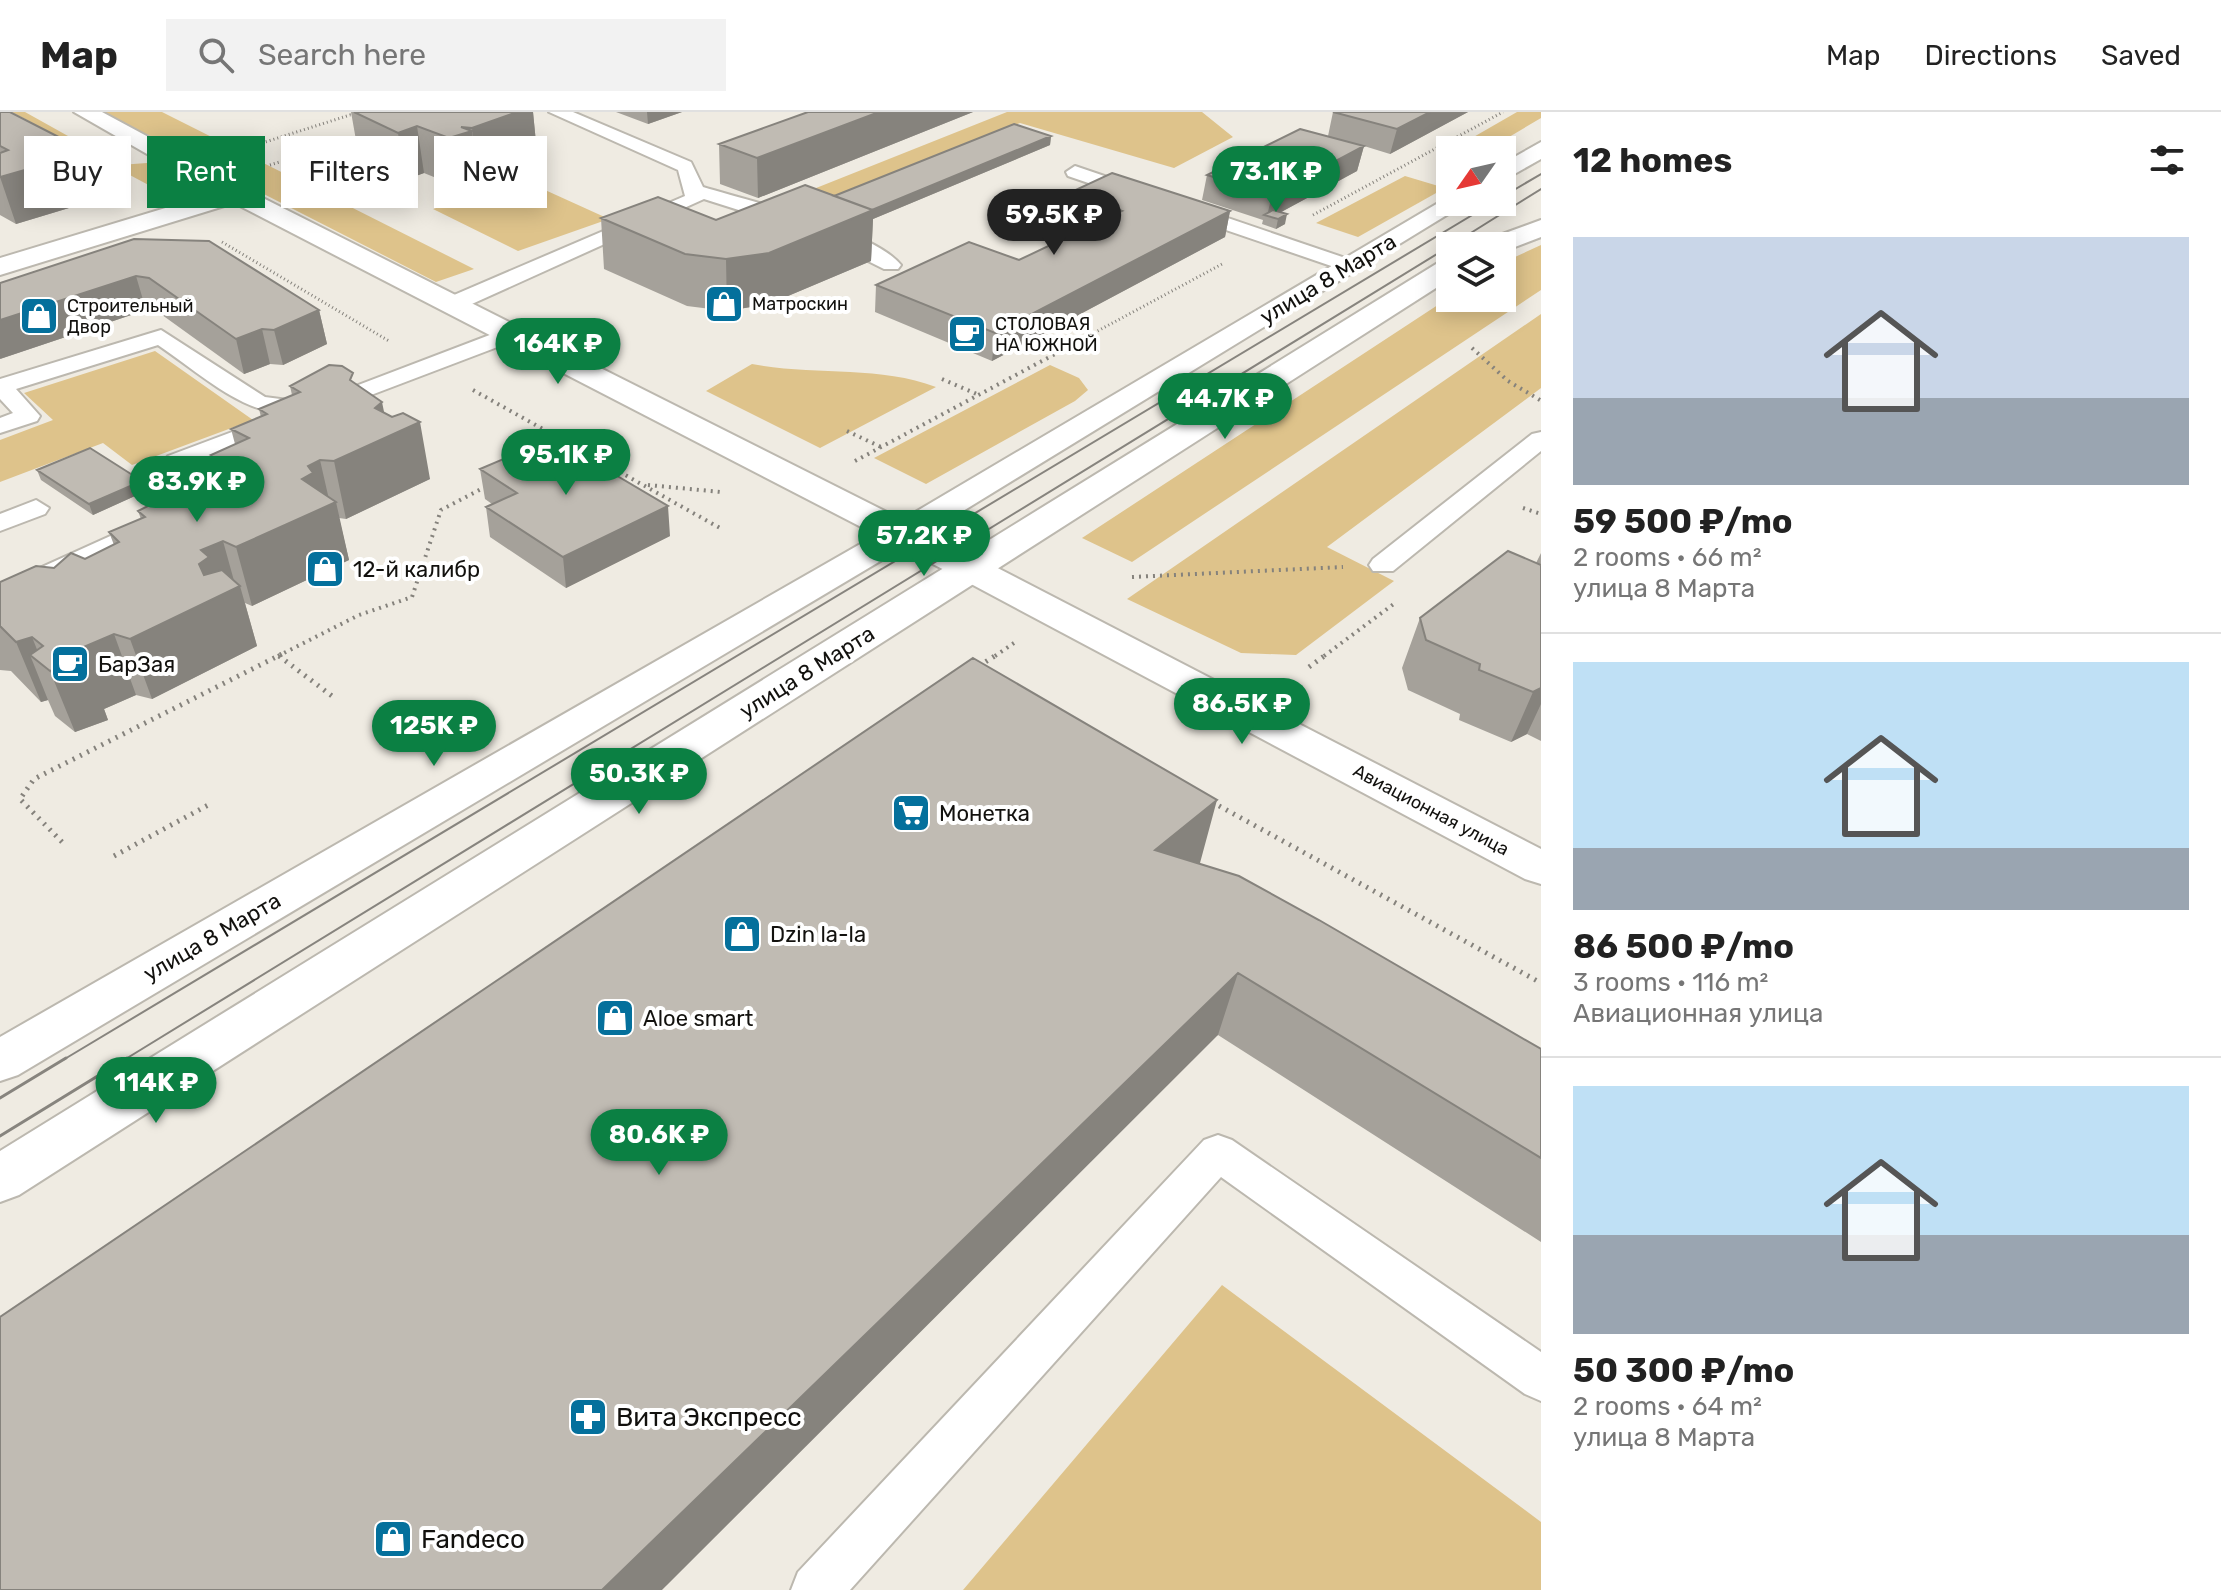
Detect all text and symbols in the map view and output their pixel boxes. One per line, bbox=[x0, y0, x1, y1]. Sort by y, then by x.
search box bbox=[166, 19, 726, 91]
text: Map bbox=[40, 32, 118, 78]
icon: search bbox=[194, 33, 238, 77]
text: Search here bbox=[258, 37, 426, 73]
text: Map bbox=[1826, 39, 1880, 72]
text: Directions bbox=[1924, 39, 2057, 72]
text: Saved bbox=[2101, 39, 2181, 72]
chip: Buy bbox=[24, 136, 131, 208]
chip: Rent bbox=[147, 136, 265, 208]
chip: Filters bbox=[281, 136, 418, 208]
chip: New bbox=[434, 136, 547, 208]
north arrow bbox=[1436, 136, 1516, 216]
map controls bbox=[1436, 136, 1516, 312]
icon: filters bbox=[2145, 138, 2189, 182]
text: 12 homes bbox=[1573, 140, 1732, 181]
pin: 73.1K ₽ bbox=[1202, 146, 1350, 214]
text: 73.1K ₽ bbox=[1230, 156, 1322, 187]
pin: 59.5K ₽ bbox=[980, 189, 1128, 257]
text: 59.5K ₽ bbox=[1005, 199, 1103, 230]
street label: улица 8 Марта bbox=[1255, 228, 1401, 330]
button: layers bbox=[1436, 232, 1516, 312]
shop icon: Матроскин bbox=[703, 283, 745, 325]
icon: home bbox=[1809, 289, 1953, 433]
place label: Матроскин bbox=[752, 293, 848, 315]
shop icon: Строительный Двор bbox=[18, 295, 60, 337]
place label: Строительный Двор bbox=[67, 295, 194, 338]
cafe icon: СТОЛОВАЯ НА ЮЖНОЙ bbox=[946, 313, 988, 355]
place label: СТОЛОВАЯ НА ЮЖНОЙ bbox=[995, 313, 1098, 356]
pin: 164K ₽ bbox=[493, 318, 623, 386]
text: 164K ₽ bbox=[513, 328, 603, 359]
pin: 44.7K ₽ bbox=[1151, 373, 1299, 441]
text: 44.7K ₽ bbox=[1176, 383, 1274, 414]
pin: 95.1K ₽ bbox=[492, 429, 640, 497]
text: 95.1K ₽ bbox=[519, 439, 613, 470]
pin: 83.9K ₽ bbox=[123, 456, 271, 524]
text: 83.9K ₽ bbox=[147, 466, 247, 497]
text: 59 500 ₽/mo bbox=[1573, 501, 1793, 542]
pin: 57.2K ₽ bbox=[850, 510, 998, 578]
text: 57.2K ₽ bbox=[876, 520, 972, 551]
text: 2 rooms · 66 m² bbox=[1573, 542, 1762, 573]
shop icon: 12-й калибр bbox=[304, 548, 346, 590]
place label: 12-й калибр bbox=[353, 556, 480, 583]
text: улица 8 Марта bbox=[1573, 573, 1755, 604]
street label: улица 8 Марта bbox=[734, 620, 880, 724]
cafe icon: БарЗая bbox=[49, 643, 91, 685]
place label: БарЗая bbox=[98, 651, 175, 678]
pin: 86.5K ₽ bbox=[1168, 678, 1316, 746]
text: 86.5K ₽ bbox=[1192, 688, 1292, 719]
pin: 125K ₽ bbox=[369, 700, 499, 768]
text: 125K ₽ bbox=[390, 710, 478, 741]
icon: home bbox=[1809, 714, 1953, 858]
pin: 50.3K ₽ bbox=[565, 748, 713, 816]
text: 50.3K ₽ bbox=[589, 758, 689, 789]
street label: Авиационная улица bbox=[1349, 760, 1513, 860]
supermarket icon: Монетка bbox=[890, 792, 932, 834]
place label: Монетка bbox=[939, 800, 1030, 827]
street label: улица 8 Марта bbox=[138, 887, 286, 987]
shop icon: Dzin la-la bbox=[721, 913, 763, 955]
place label: Dzin la-la bbox=[770, 921, 866, 948]
text: 86 500 ₽/mo bbox=[1573, 926, 1794, 967]
text: 3 rooms · 116 m² bbox=[1573, 967, 1768, 998]
shop icon: Aloe smart bbox=[594, 997, 636, 1039]
text: Авиационная улица bbox=[1573, 998, 1823, 1029]
place label: Aloe smart bbox=[643, 1005, 754, 1032]
pin: 114K ₽ bbox=[91, 1057, 221, 1125]
text: 114K ₽ bbox=[113, 1067, 199, 1098]
pin: 80.6K ₽ bbox=[585, 1109, 733, 1177]
text: 80.6K ₽ bbox=[609, 1119, 709, 1150]
icon: home bbox=[1809, 1138, 1953, 1282]
text: 50 300 ₽/mo bbox=[1573, 1350, 1794, 1391]
text: 2 rooms · 64 m² bbox=[1573, 1391, 1762, 1422]
pharmacy icon: Вита Экспресс bbox=[567, 1396, 609, 1438]
place label: Вита Экспресс bbox=[616, 1402, 802, 1433]
text: улица 8 Марта bbox=[1573, 1422, 1755, 1453]
shop icon: Fandeco bbox=[372, 1518, 414, 1560]
place label: Fandeco bbox=[421, 1524, 525, 1555]

